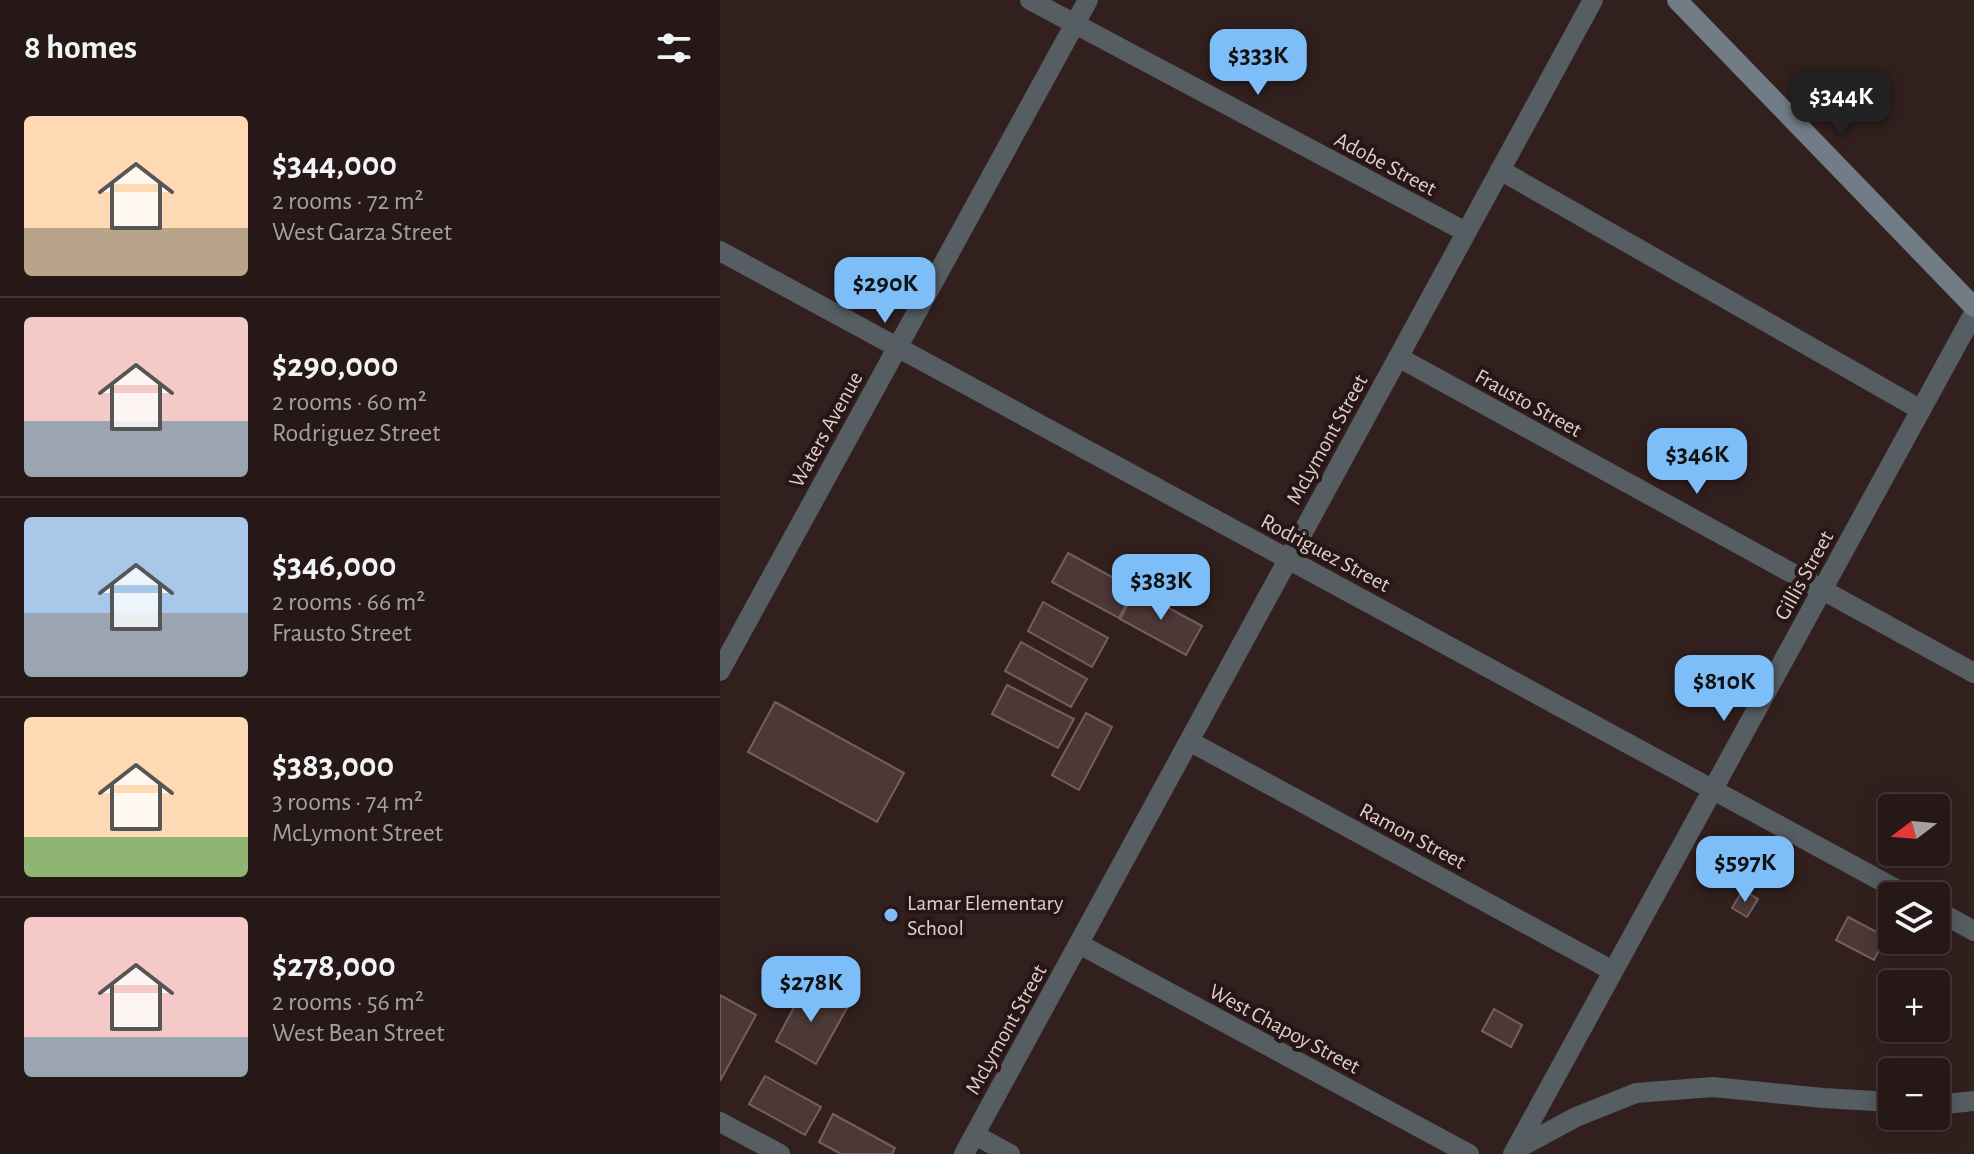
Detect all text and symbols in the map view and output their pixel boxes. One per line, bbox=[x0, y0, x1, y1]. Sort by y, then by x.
icon: filters bbox=[652, 26, 696, 70]
pin: $333K bbox=[1202, 29, 1314, 97]
text: 8 homes bbox=[24, 31, 137, 65]
text: $333K bbox=[1228, 42, 1288, 68]
pin: $344K bbox=[1785, 70, 1897, 138]
text: $344K bbox=[1809, 83, 1873, 109]
street label: Adobe Street bbox=[1331, 128, 1440, 200]
icon: home bbox=[88, 148, 184, 244]
text: $344,000 bbox=[272, 148, 397, 182]
text: 2 rooms · 72 m² bbox=[272, 188, 424, 214]
text: West Garza Street bbox=[272, 219, 452, 245]
pin: $290K bbox=[829, 257, 941, 325]
text: $290K bbox=[852, 270, 918, 296]
icon: home bbox=[88, 349, 184, 445]
text: $290,000 bbox=[272, 349, 398, 383]
street label: Frausto Street bbox=[1472, 365, 1585, 441]
street label: Waters Avenue bbox=[785, 368, 867, 491]
street label: McLymont Street bbox=[1282, 371, 1372, 508]
text: 2 rooms · 60 m² bbox=[272, 389, 427, 415]
text: Rodriguez Street bbox=[272, 420, 441, 446]
pin: $346K bbox=[1641, 428, 1753, 496]
text: $346K bbox=[1665, 441, 1729, 467]
street label: Rodriguez Street bbox=[1257, 510, 1394, 596]
street label: Gillis Street bbox=[1770, 527, 1837, 624]
icon: home bbox=[88, 549, 184, 645]
text: $346,000 bbox=[272, 549, 396, 583]
pin: $383K bbox=[1105, 554, 1217, 622]
text: $383K bbox=[1130, 567, 1192, 593]
text: 2 rooms · 66 m² bbox=[272, 589, 425, 615]
text: Frausto Street bbox=[272, 620, 412, 646]
pin: $810K bbox=[1668, 655, 1780, 723]
text: $810K bbox=[1693, 668, 1755, 694]
icon: home bbox=[88, 749, 184, 845]
text: $383,000 bbox=[272, 749, 394, 783]
text: 3 rooms · 74 m² bbox=[272, 789, 423, 815]
north arrow bbox=[1878, 794, 1950, 866]
map controls bbox=[1878, 794, 1950, 1130]
street label: Ramon Street bbox=[1356, 799, 1469, 873]
text: McLymont Street bbox=[272, 820, 443, 846]
pin: $597K bbox=[1689, 836, 1801, 904]
text: $597K bbox=[1714, 849, 1776, 875]
button: layers bbox=[1878, 882, 1950, 954]
place label: Lamar Elementary School bbox=[907, 892, 1064, 939]
marker: Lamar Elementary School bbox=[882, 906, 900, 924]
icon: home bbox=[88, 949, 184, 1045]
text: $278,000 bbox=[272, 949, 396, 983]
pin: $278K bbox=[755, 956, 867, 1024]
street label: McLymont Street bbox=[961, 961, 1051, 1098]
text: $278K bbox=[779, 969, 843, 995]
button: + bbox=[1878, 970, 1950, 1042]
street label: West Chapoy Street bbox=[1206, 980, 1363, 1078]
text: 2 rooms · 56 m² bbox=[272, 989, 424, 1015]
text: West Bean Street bbox=[272, 1020, 445, 1046]
button: − bbox=[1878, 1058, 1950, 1130]

